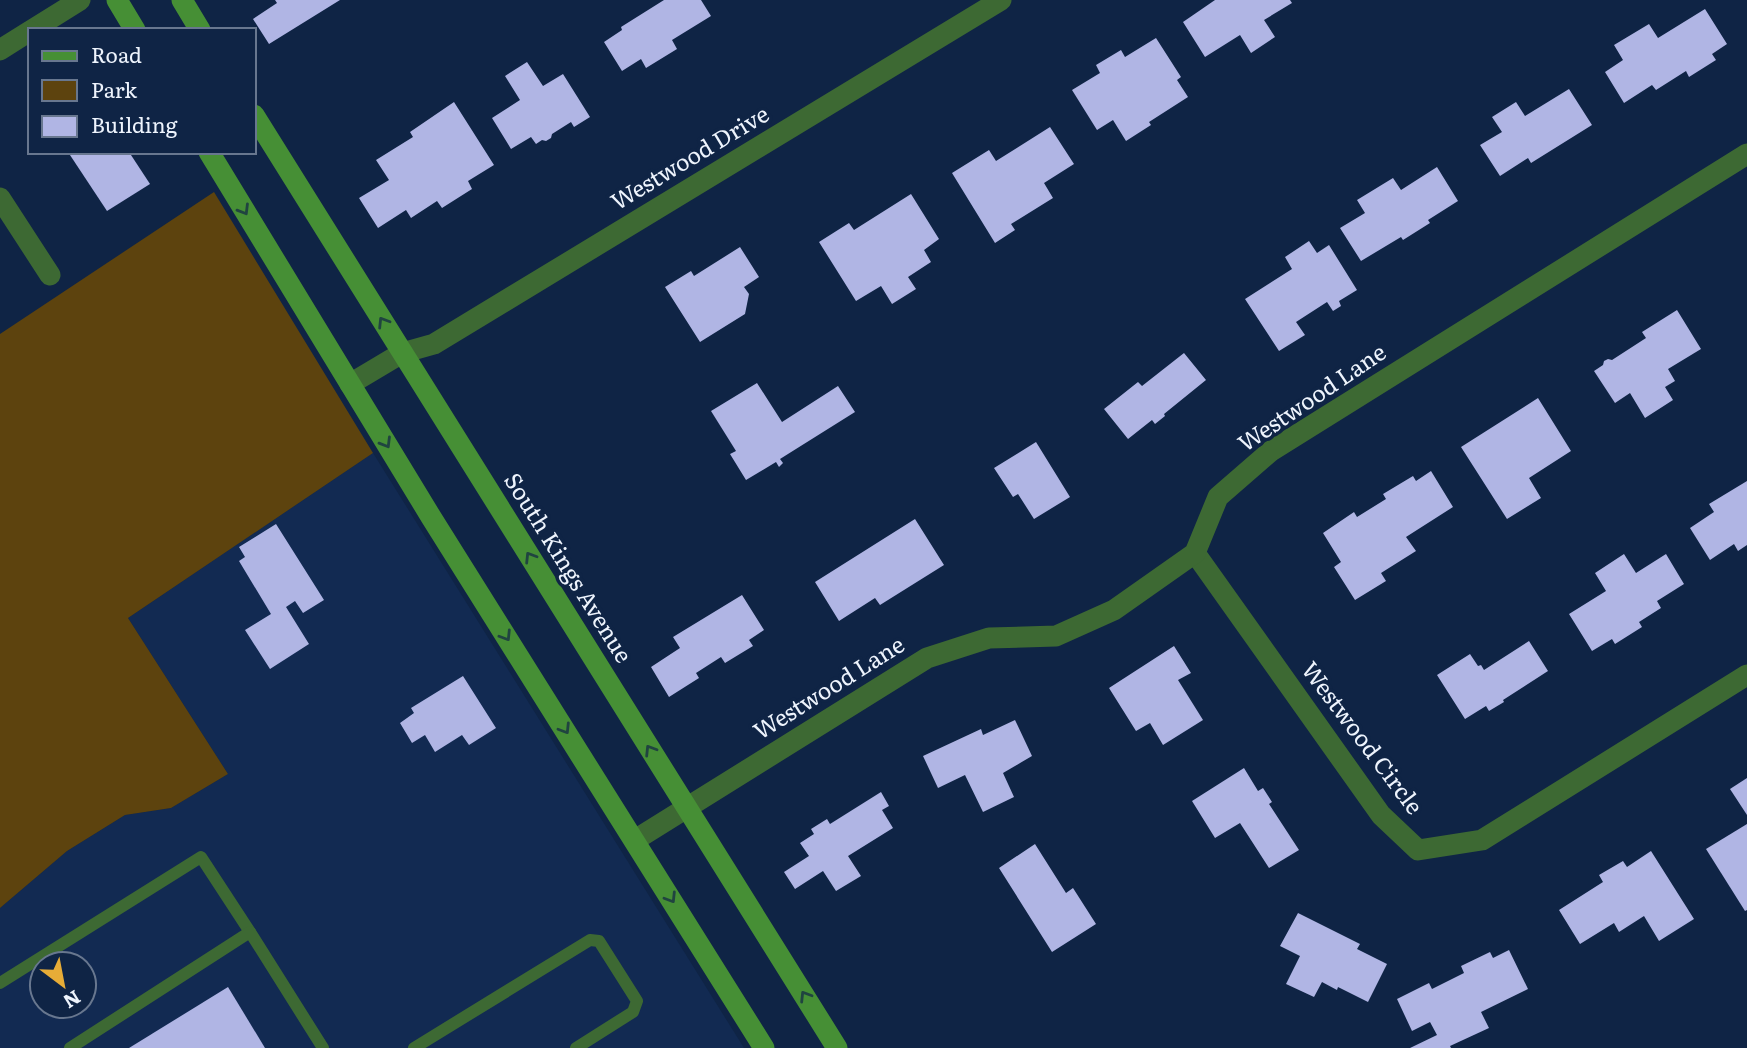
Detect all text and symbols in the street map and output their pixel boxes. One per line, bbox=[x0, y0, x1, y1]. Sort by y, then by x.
legend bbox=[28, 28, 256, 154]
text: Road bbox=[91, 38, 142, 69]
text: Park bbox=[91, 73, 137, 104]
street label: Westwood Drive bbox=[603, 96, 775, 217]
text: Building bbox=[91, 108, 178, 139]
one-way arrow bbox=[236, 202, 249, 215]
one-way arrow bbox=[379, 317, 392, 330]
street label: Westwood Lane bbox=[1230, 334, 1392, 459]
one-way arrow bbox=[377, 435, 390, 448]
street label: South Kings Avenue bbox=[497, 465, 642, 669]
one-way arrow bbox=[525, 551, 538, 564]
street label: Westwood Lane bbox=[746, 626, 910, 746]
one-way arrow bbox=[498, 628, 511, 641]
street label: Westwood Circle bbox=[1295, 653, 1433, 820]
one-way arrow bbox=[556, 722, 569, 735]
one-way arrow bbox=[646, 744, 659, 757]
one-way arrow bbox=[662, 891, 675, 904]
north arrow bbox=[28, 950, 98, 1020]
text: N bbox=[58, 984, 87, 1016]
one-way arrow bbox=[800, 991, 813, 1004]

